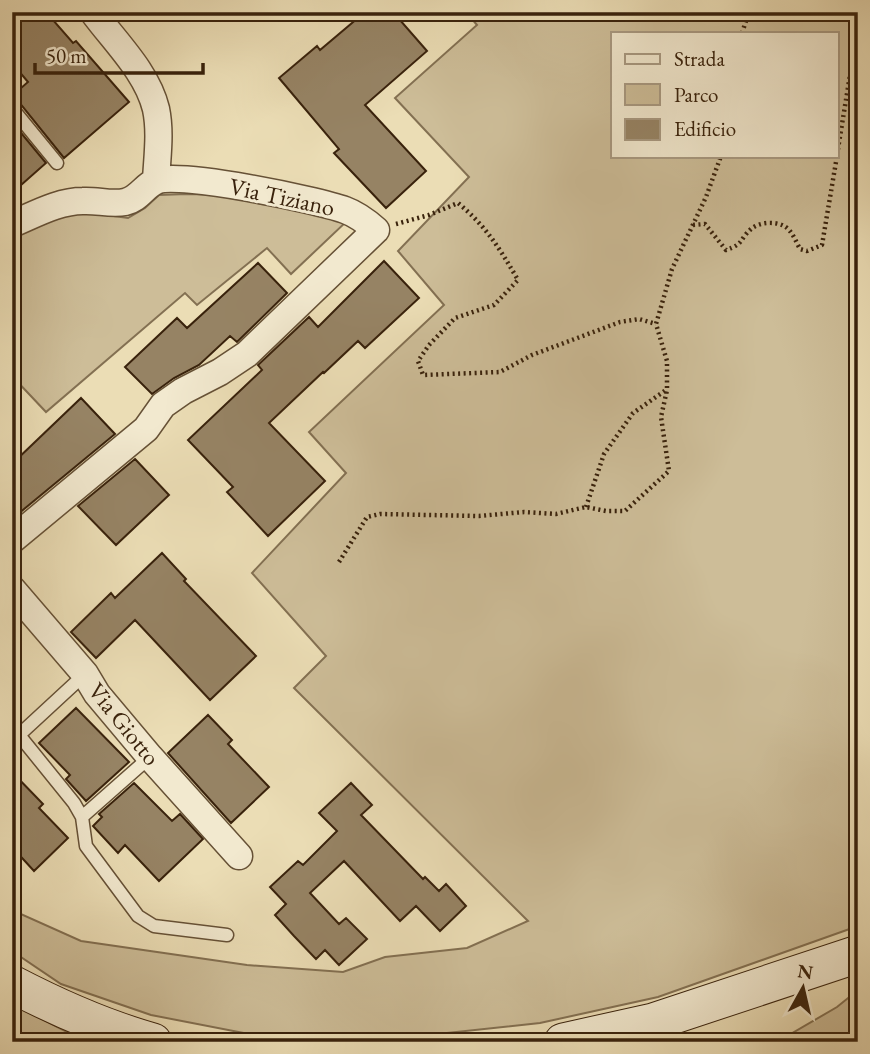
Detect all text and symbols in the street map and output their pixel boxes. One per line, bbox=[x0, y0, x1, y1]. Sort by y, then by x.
scale bar bbox=[35, 32, 203, 76]
legend bbox=[611, 32, 838, 158]
text: 50 m bbox=[46, 42, 87, 69]
text: Strada bbox=[674, 45, 725, 72]
text: Parco bbox=[674, 81, 718, 108]
text: Edificio bbox=[674, 115, 736, 142]
street label: Via Tiziano bbox=[227, 170, 338, 223]
street label: Via Giotto bbox=[81, 676, 167, 772]
north arrow bbox=[768, 953, 838, 1023]
text: N bbox=[796, 958, 815, 985]

